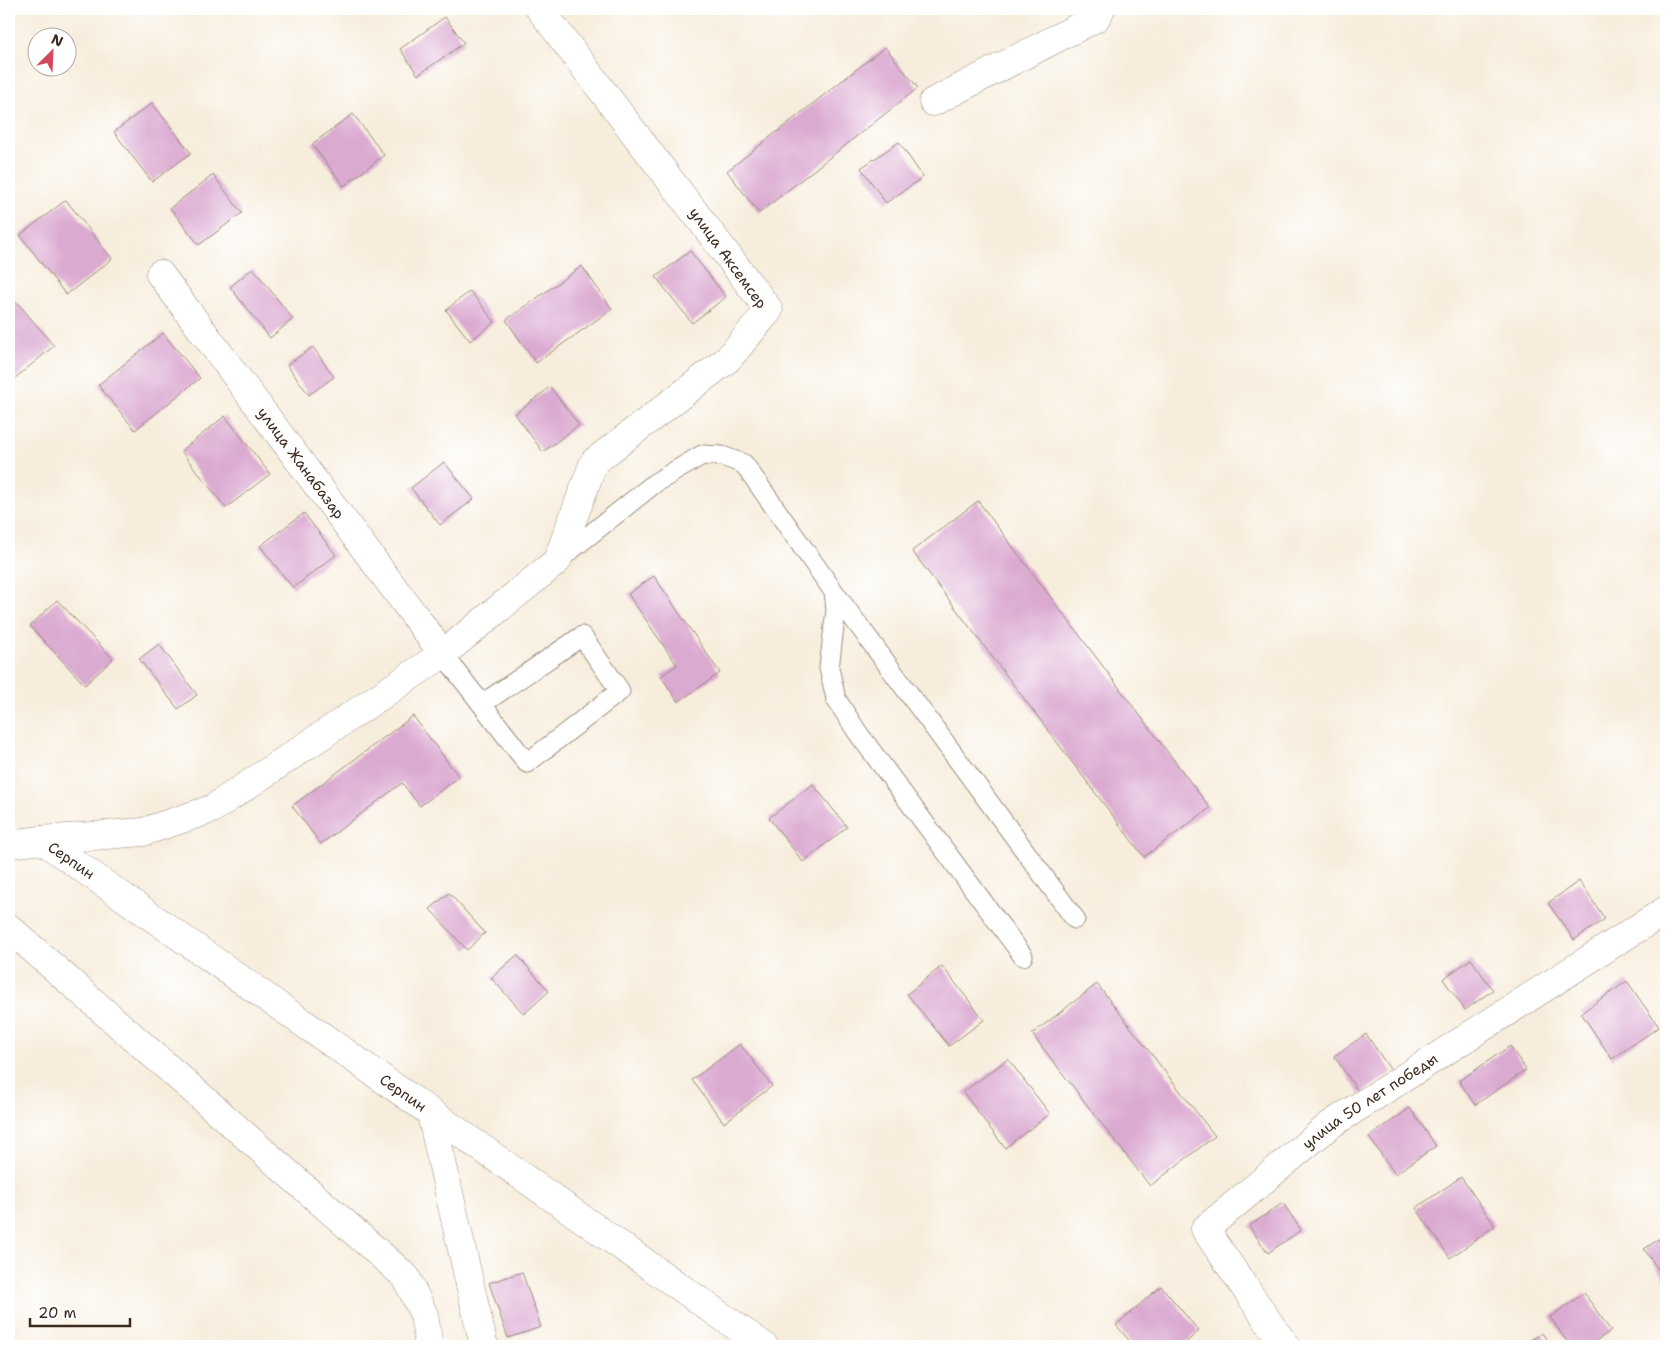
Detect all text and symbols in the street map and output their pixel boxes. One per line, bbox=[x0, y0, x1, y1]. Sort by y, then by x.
north arrow bbox=[28, 28, 78, 78]
text: N bbox=[49, 30, 66, 51]
street label: улица Аксемсер bbox=[685, 203, 771, 313]
street label: улица Жанабазар bbox=[253, 403, 349, 523]
street label: Серпин bbox=[44, 837, 99, 884]
street label: улица 50 лет победы bbox=[1298, 1049, 1442, 1154]
street label: Серпин bbox=[376, 1070, 430, 1116]
scale bar bbox=[30, 1295, 130, 1327]
text: 20 m bbox=[38, 1303, 77, 1323]

